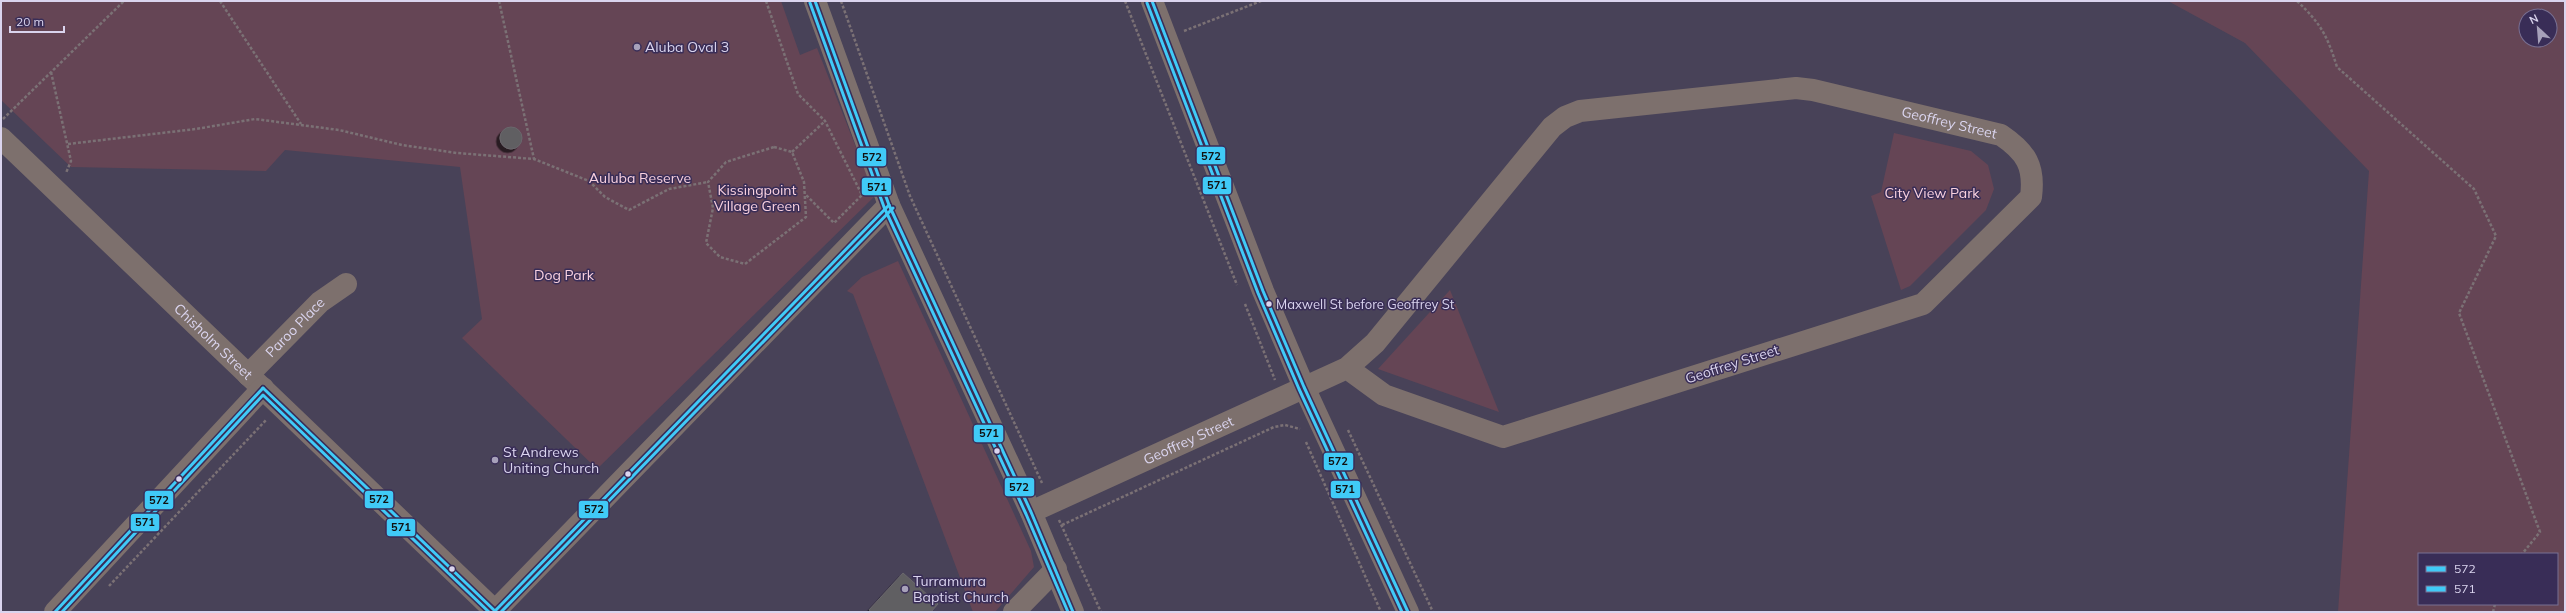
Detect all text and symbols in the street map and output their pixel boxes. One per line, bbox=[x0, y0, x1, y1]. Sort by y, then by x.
scale bar bbox=[10, 8, 64, 34]
north arrow bbox=[2518, 8, 2558, 48]
text: N bbox=[2527, 11, 2540, 27]
text: 20 m bbox=[16, 14, 44, 29]
place label: Aluba Oval 3 bbox=[645, 38, 729, 56]
marker: Aluba Oval 3 bbox=[632, 42, 642, 52]
street label: Geoffrey Street bbox=[1900, 103, 1999, 143]
line badge: 572 bbox=[1196, 146, 1226, 165]
line badge: 572 bbox=[856, 147, 887, 167]
text: 572 bbox=[1201, 149, 1221, 163]
text: 572 bbox=[862, 150, 882, 164]
park label: Auluba Reserve bbox=[589, 169, 691, 187]
line badge: 571 bbox=[1202, 176, 1232, 195]
line badge: 571 bbox=[861, 177, 892, 196]
text: 571 bbox=[1207, 178, 1227, 192]
text: 571 bbox=[867, 180, 887, 194]
park label: Kissingpoint Village Green bbox=[714, 181, 800, 215]
park label: City View Park bbox=[1885, 184, 1980, 202]
park label: Dog Park bbox=[534, 266, 595, 284]
street label: Paroo Place bbox=[262, 294, 329, 361]
place label: Maxwell St before Geoffrey St bbox=[1276, 296, 1455, 312]
street label: Chisholm Street bbox=[170, 299, 257, 383]
marker: Maxwell St before Geoffrey St bbox=[1264, 299, 1274, 309]
street label: Geoffrey Street bbox=[1683, 340, 1781, 388]
street label: Geoffrey Street bbox=[1140, 412, 1237, 469]
line badge: 571 bbox=[973, 424, 1004, 443]
text: 571 bbox=[979, 426, 999, 440]
place label: St Andrews Uniting Church bbox=[503, 443, 599, 477]
unlabelled marker bbox=[992, 446, 1002, 456]
line badge: 572 bbox=[1323, 452, 1354, 471]
text: 572 bbox=[1328, 454, 1348, 468]
marker: St Andrews Uniting Church bbox=[490, 455, 500, 465]
unlabelled marker bbox=[623, 469, 633, 479]
unlabelled marker bbox=[174, 474, 184, 484]
line badge: 572 bbox=[1004, 477, 1035, 497]
text: 572 bbox=[1009, 480, 1029, 494]
line badge: 571 bbox=[1330, 480, 1361, 499]
text: 571 bbox=[1335, 482, 1355, 496]
line badge: 572 bbox=[144, 490, 174, 510]
line badge: 572 bbox=[364, 490, 394, 509]
text: 572 bbox=[369, 492, 389, 506]
text: 572 bbox=[149, 493, 169, 507]
line badge: 572 bbox=[578, 500, 609, 519]
text: 572 bbox=[584, 502, 604, 516]
line badge: 571 bbox=[130, 513, 160, 532]
text: 571 bbox=[135, 515, 155, 529]
line badge: 571 bbox=[386, 518, 416, 537]
text: 571 bbox=[391, 520, 411, 534]
legend bbox=[2418, 553, 2558, 605]
text: 572 bbox=[2454, 561, 2476, 576]
unlabelled marker bbox=[447, 564, 457, 574]
place label: Turramurra Baptist Church bbox=[913, 572, 1009, 606]
text: 571 bbox=[2454, 581, 2476, 596]
marker: Turramurra Baptist Church bbox=[900, 584, 910, 594]

